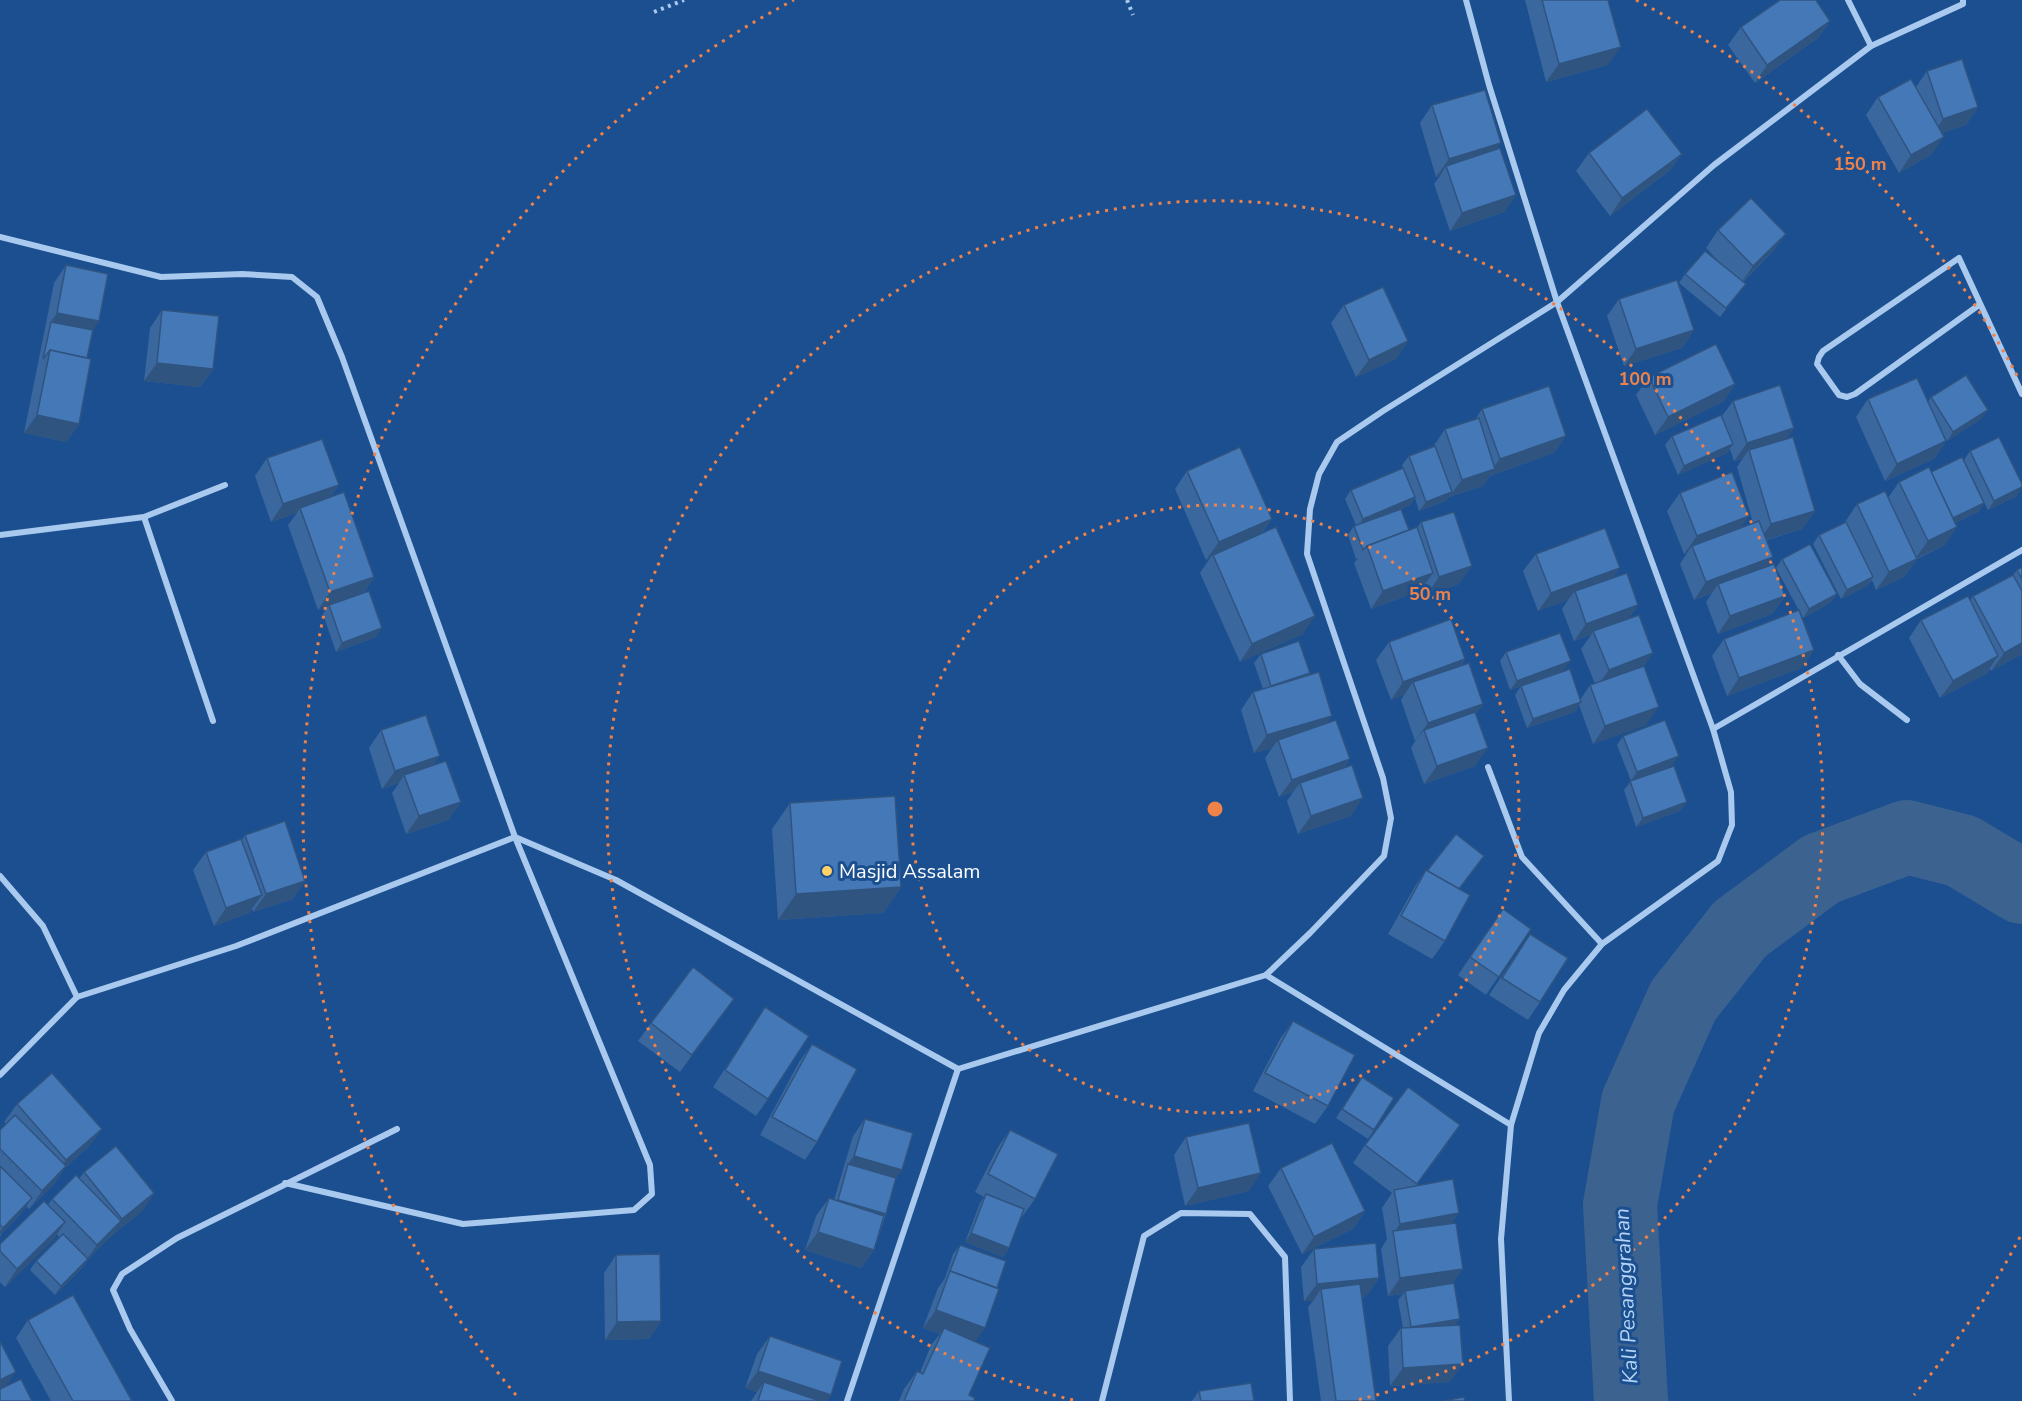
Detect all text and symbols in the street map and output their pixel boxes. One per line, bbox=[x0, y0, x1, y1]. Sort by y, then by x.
text: 150 m bbox=[1833, 152, 1887, 176]
text: 100 m bbox=[1618, 367, 1672, 391]
text: 50 m bbox=[1409, 582, 1451, 606]
centre of rings bbox=[1205, 799, 1225, 819]
place label: Masjid Assalam bbox=[839, 858, 980, 885]
marker: Masjid Assalam bbox=[820, 864, 834, 878]
water label: Kali Pesanggrahan bbox=[1607, 1207, 1645, 1385]

